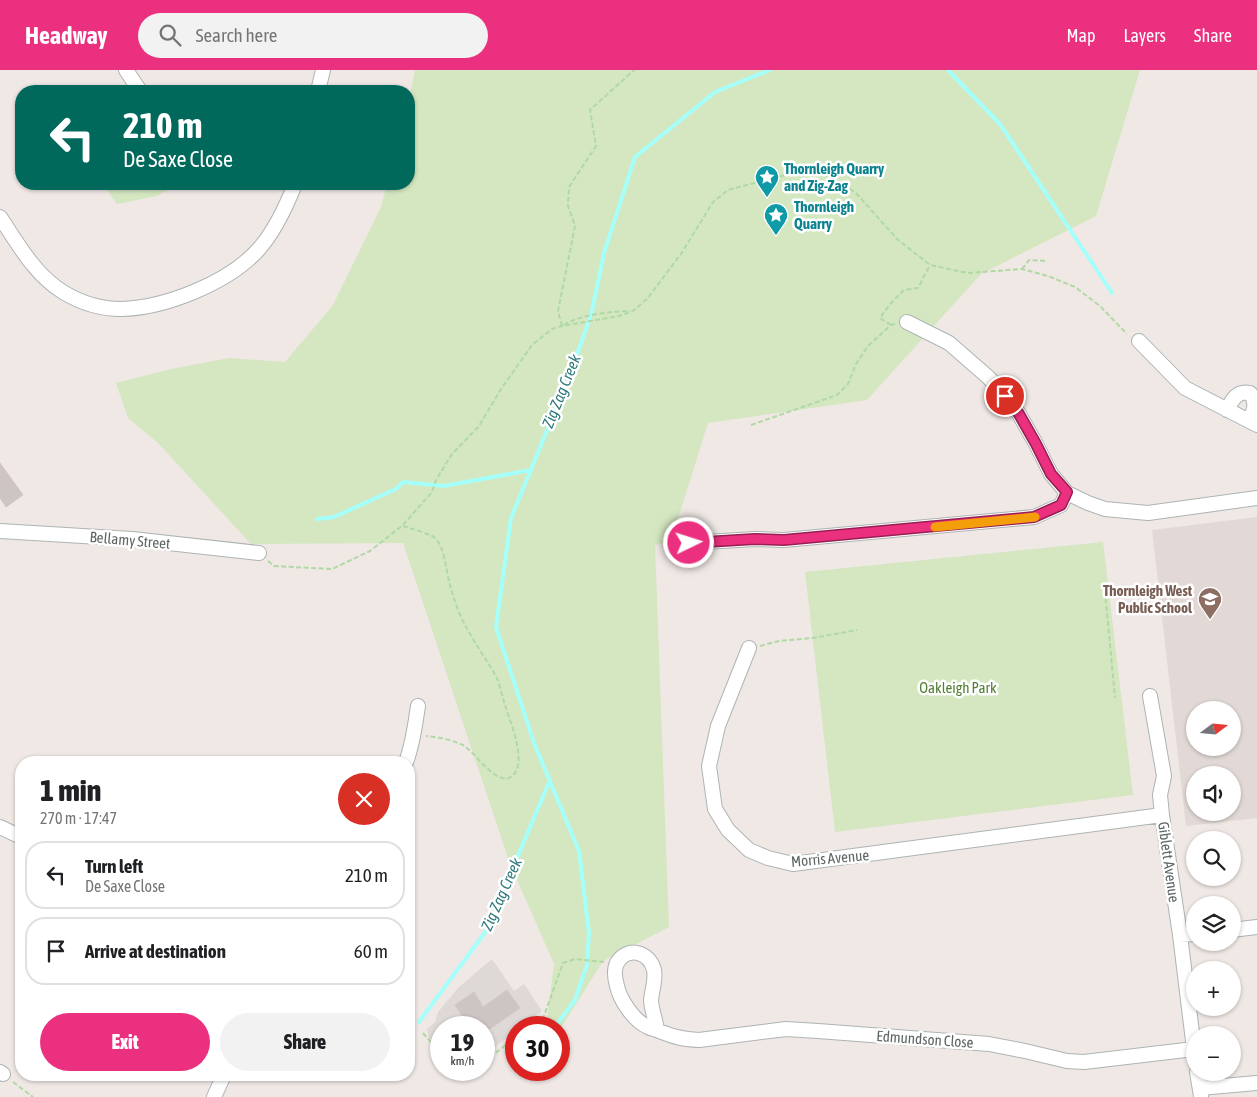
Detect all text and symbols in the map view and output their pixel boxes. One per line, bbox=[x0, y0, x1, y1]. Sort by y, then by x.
search box bbox=[138, 13, 488, 58]
icon: search bbox=[156, 21, 184, 49]
text: Headway bbox=[25, 22, 108, 49]
text: Search here bbox=[196, 24, 277, 46]
text: Map bbox=[1066, 25, 1095, 46]
text: Layers bbox=[1123, 25, 1166, 46]
text: Share bbox=[1194, 25, 1232, 46]
icon: left bbox=[40, 105, 105, 170]
text: 210 m bbox=[123, 105, 202, 145]
text: De Saxe Close bbox=[123, 146, 233, 172]
place label: Thornleigh Quarry and Zig-Zag bbox=[784, 160, 885, 194]
place icon: Thornleigh Quarry and Zig-Zag bbox=[754, 164, 780, 198]
place label: Thornleigh Quarry bbox=[794, 198, 854, 232]
place icon: Thornleigh Quarry bbox=[763, 202, 789, 236]
water label: Zig Zag Creek bbox=[538, 351, 585, 431]
pin bbox=[984, 375, 1026, 417]
icon: arrive bbox=[991, 382, 1019, 410]
position arrow bbox=[662, 516, 714, 568]
street label: Bellamy Street bbox=[89, 528, 171, 552]
place label: Thornleigh West Public School bbox=[1103, 582, 1193, 616]
school or university icon: Thornleigh West Public School bbox=[1197, 586, 1223, 620]
park label: Oakleigh Park bbox=[919, 679, 997, 696]
north arrow bbox=[1186, 701, 1241, 756]
map controls bbox=[1186, 701, 1241, 1081]
button: sound bbox=[1186, 766, 1241, 821]
text: 1 min bbox=[40, 773, 101, 807]
button: close bbox=[338, 773, 390, 825]
text: 270 m · 17:47 bbox=[40, 809, 117, 827]
street label: Giblett Avenue bbox=[1155, 821, 1183, 904]
button: search bbox=[1186, 831, 1241, 886]
street label: Morris Avenue bbox=[790, 846, 870, 870]
water label: Zig Zag Creek bbox=[477, 854, 526, 934]
text: Turn left bbox=[85, 855, 143, 877]
icon: left bbox=[42, 861, 70, 889]
text: 210 m bbox=[345, 864, 388, 886]
text: De Saxe Close bbox=[85, 877, 165, 895]
button: layers bbox=[1186, 896, 1241, 951]
icon: arrive bbox=[42, 937, 70, 965]
text: Arrive at destination bbox=[85, 940, 226, 962]
text: 60 m bbox=[354, 940, 388, 962]
button: + bbox=[1186, 961, 1241, 1016]
button: Exit bbox=[40, 1013, 210, 1071]
button: Share bbox=[220, 1013, 390, 1071]
speed limit sign: 30 bbox=[505, 1016, 570, 1081]
button: − bbox=[1186, 1026, 1241, 1081]
street label: Edmundson Close bbox=[876, 1027, 974, 1051]
text: 19 bbox=[451, 1028, 474, 1056]
text: km/h bbox=[451, 1054, 474, 1068]

